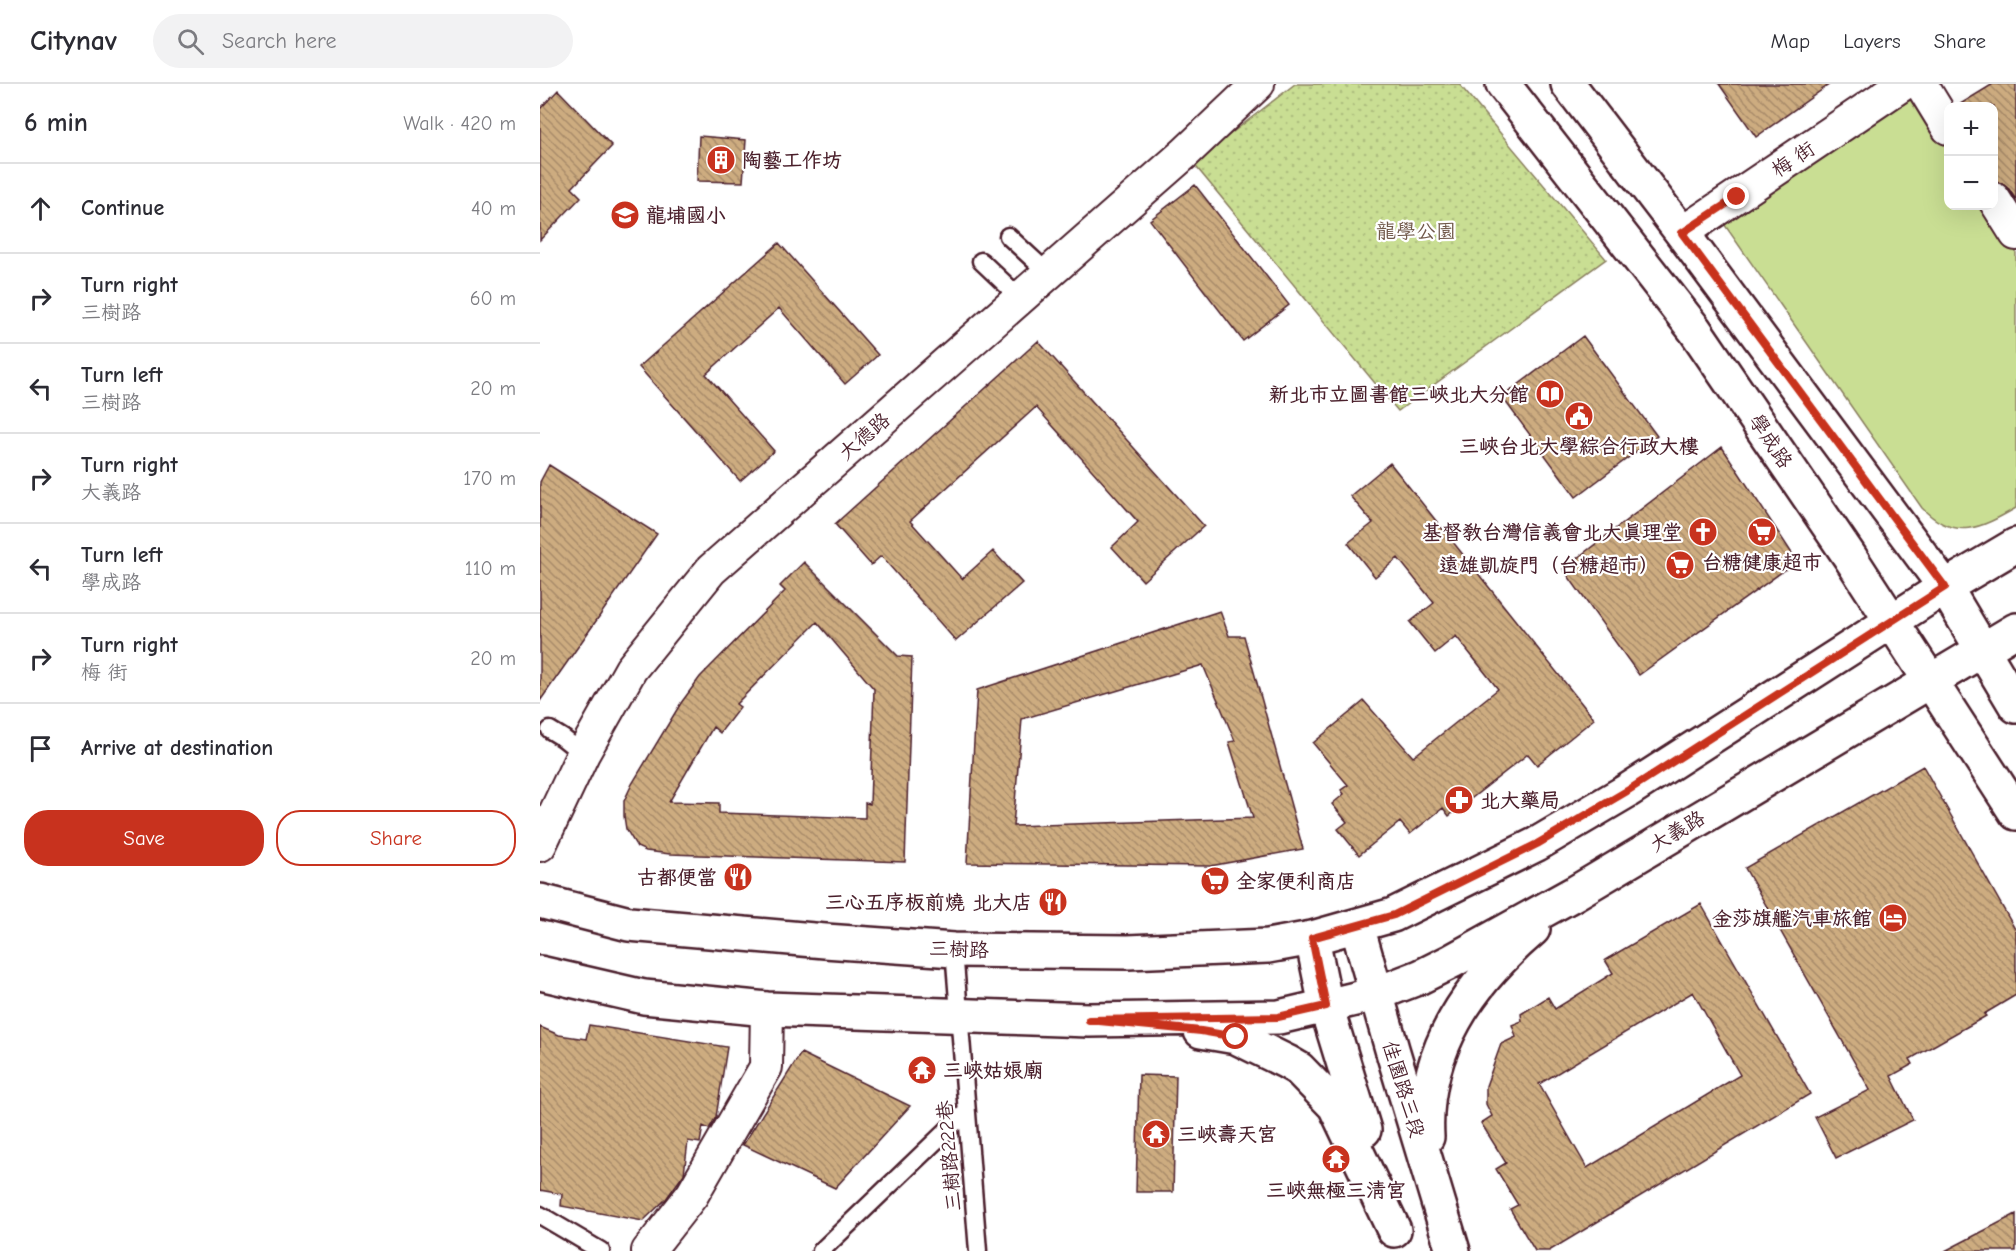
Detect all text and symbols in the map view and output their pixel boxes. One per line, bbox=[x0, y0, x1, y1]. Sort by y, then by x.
search box bbox=[153, 14, 573, 68]
text: Citynav bbox=[30, 25, 117, 57]
icon: search bbox=[174, 25, 207, 58]
text: Search here bbox=[222, 28, 336, 54]
text: Map bbox=[1771, 29, 1810, 53]
text: Layers bbox=[1843, 29, 1901, 53]
text: Share bbox=[1934, 29, 1986, 53]
map controls bbox=[1944, 102, 1998, 210]
button: + bbox=[1944, 102, 1998, 156]
text: 6 min bbox=[24, 108, 88, 138]
text: Walk · 420 m bbox=[403, 112, 516, 135]
street label: 梅 街 bbox=[1767, 137, 1819, 182]
building icon: 陶藝工作坊 bbox=[705, 144, 737, 176]
place label: 陶藝工作坊 bbox=[742, 149, 842, 172]
button: − bbox=[1944, 156, 1998, 210]
route end bbox=[1723, 183, 1749, 209]
icon: ahead bbox=[24, 192, 57, 225]
text: Continue bbox=[81, 195, 164, 221]
text: 40 m bbox=[471, 197, 516, 220]
school or university icon: 龍埔國小 bbox=[609, 199, 641, 231]
place label: 龍埔國小 bbox=[646, 204, 726, 227]
park label: 龍學公園 bbox=[1376, 220, 1456, 243]
text: Turn right bbox=[81, 272, 178, 298]
icon: right bbox=[24, 282, 57, 315]
text: 60 m bbox=[470, 287, 516, 310]
text: 三樹路 bbox=[81, 301, 141, 324]
text: Turn left bbox=[81, 362, 163, 388]
icon: left bbox=[24, 372, 57, 405]
text: 20 m bbox=[470, 377, 516, 400]
library icon: 新北市立圖書館三峽北大分館 bbox=[1534, 378, 1566, 410]
place label: 新北市立圖書館三峽北大分館 bbox=[1269, 383, 1529, 406]
text: 三樹路 bbox=[81, 391, 141, 414]
public building icon: 三峽台北大學綜合行政大樓 bbox=[1563, 400, 1595, 432]
street label: 大德路 bbox=[834, 407, 895, 465]
street label: 學成路 bbox=[1744, 410, 1797, 473]
place label: 三峽台北大學綜合行政大樓 bbox=[1459, 435, 1699, 458]
text: Turn right bbox=[81, 452, 178, 478]
icon: right bbox=[24, 462, 57, 495]
text: 170 m bbox=[463, 467, 516, 490]
text: 大義路 bbox=[81, 481, 141, 504]
church icon: 基督教台灣信義會北大真理堂 bbox=[1687, 516, 1719, 548]
supermarket icon: 台糖健康超市 bbox=[1746, 516, 1778, 548]
place label: 基督教台灣信義會北大真理堂 bbox=[1422, 521, 1682, 544]
text: Turn left bbox=[81, 542, 163, 568]
supermarket icon: 遠雄凱旋門（台糖超市） bbox=[1664, 549, 1696, 581]
place label: 台糖健康超市 bbox=[1702, 551, 1822, 574]
icon: left bbox=[24, 552, 57, 585]
place label: 遠雄凱旋門（台糖超市） bbox=[1439, 554, 1659, 577]
text: 110 m bbox=[465, 557, 516, 580]
text: 學成路 bbox=[81, 571, 141, 594]
text: Turn right bbox=[81, 632, 178, 658]
icon: right bbox=[24, 642, 57, 675]
text: 20 m bbox=[470, 647, 516, 670]
text: 梅 街 bbox=[81, 661, 128, 684]
icon: arrive bbox=[24, 732, 57, 765]
text: Arrive at destination bbox=[81, 735, 273, 761]
pharmacy icon: 北大藥局 bbox=[1443, 784, 1475, 816]
place label: 北大藥局 bbox=[1480, 789, 1560, 812]
street label: 大義路 bbox=[1646, 806, 1710, 857]
button: Save bbox=[24, 810, 264, 866]
button: Share bbox=[276, 810, 516, 866]
restaurant icon: 古都便當 bbox=[722, 861, 754, 893]
supermarket icon: 全家便利商店 bbox=[1199, 865, 1231, 897]
place label: 古都便當 bbox=[637, 866, 717, 889]
place label: 全家便利商店 bbox=[1236, 870, 1356, 893]
restaurant icon: 三心五序板前燒 北大店 bbox=[1037, 886, 1069, 918]
place label: 三心五序板前燒 北大店 bbox=[825, 891, 1032, 914]
hotel icon: 金莎旗艦汽車旅館 bbox=[1877, 902, 1909, 934]
place label: 金莎旗艦汽車旅館 bbox=[1712, 907, 1872, 930]
street label: 三樹路 bbox=[929, 937, 990, 962]
route start bbox=[1222, 1023, 1248, 1049]
street label: 佳園路三段 bbox=[1378, 1038, 1429, 1140]
temple icon: 三峽姑娘廟 bbox=[906, 1054, 938, 1086]
place label: 三峽姑娘廟 bbox=[943, 1059, 1043, 1082]
street label: 三樹路222巷 bbox=[933, 1098, 966, 1212]
temple icon: 三峽壽天宮 bbox=[1140, 1118, 1172, 1150]
place label: 三峽壽天宮 bbox=[1177, 1123, 1277, 1146]
temple icon: 三峽無極三清宮 bbox=[1320, 1143, 1352, 1175]
place label: 三峽無極三清宮 bbox=[1266, 1179, 1406, 1202]

